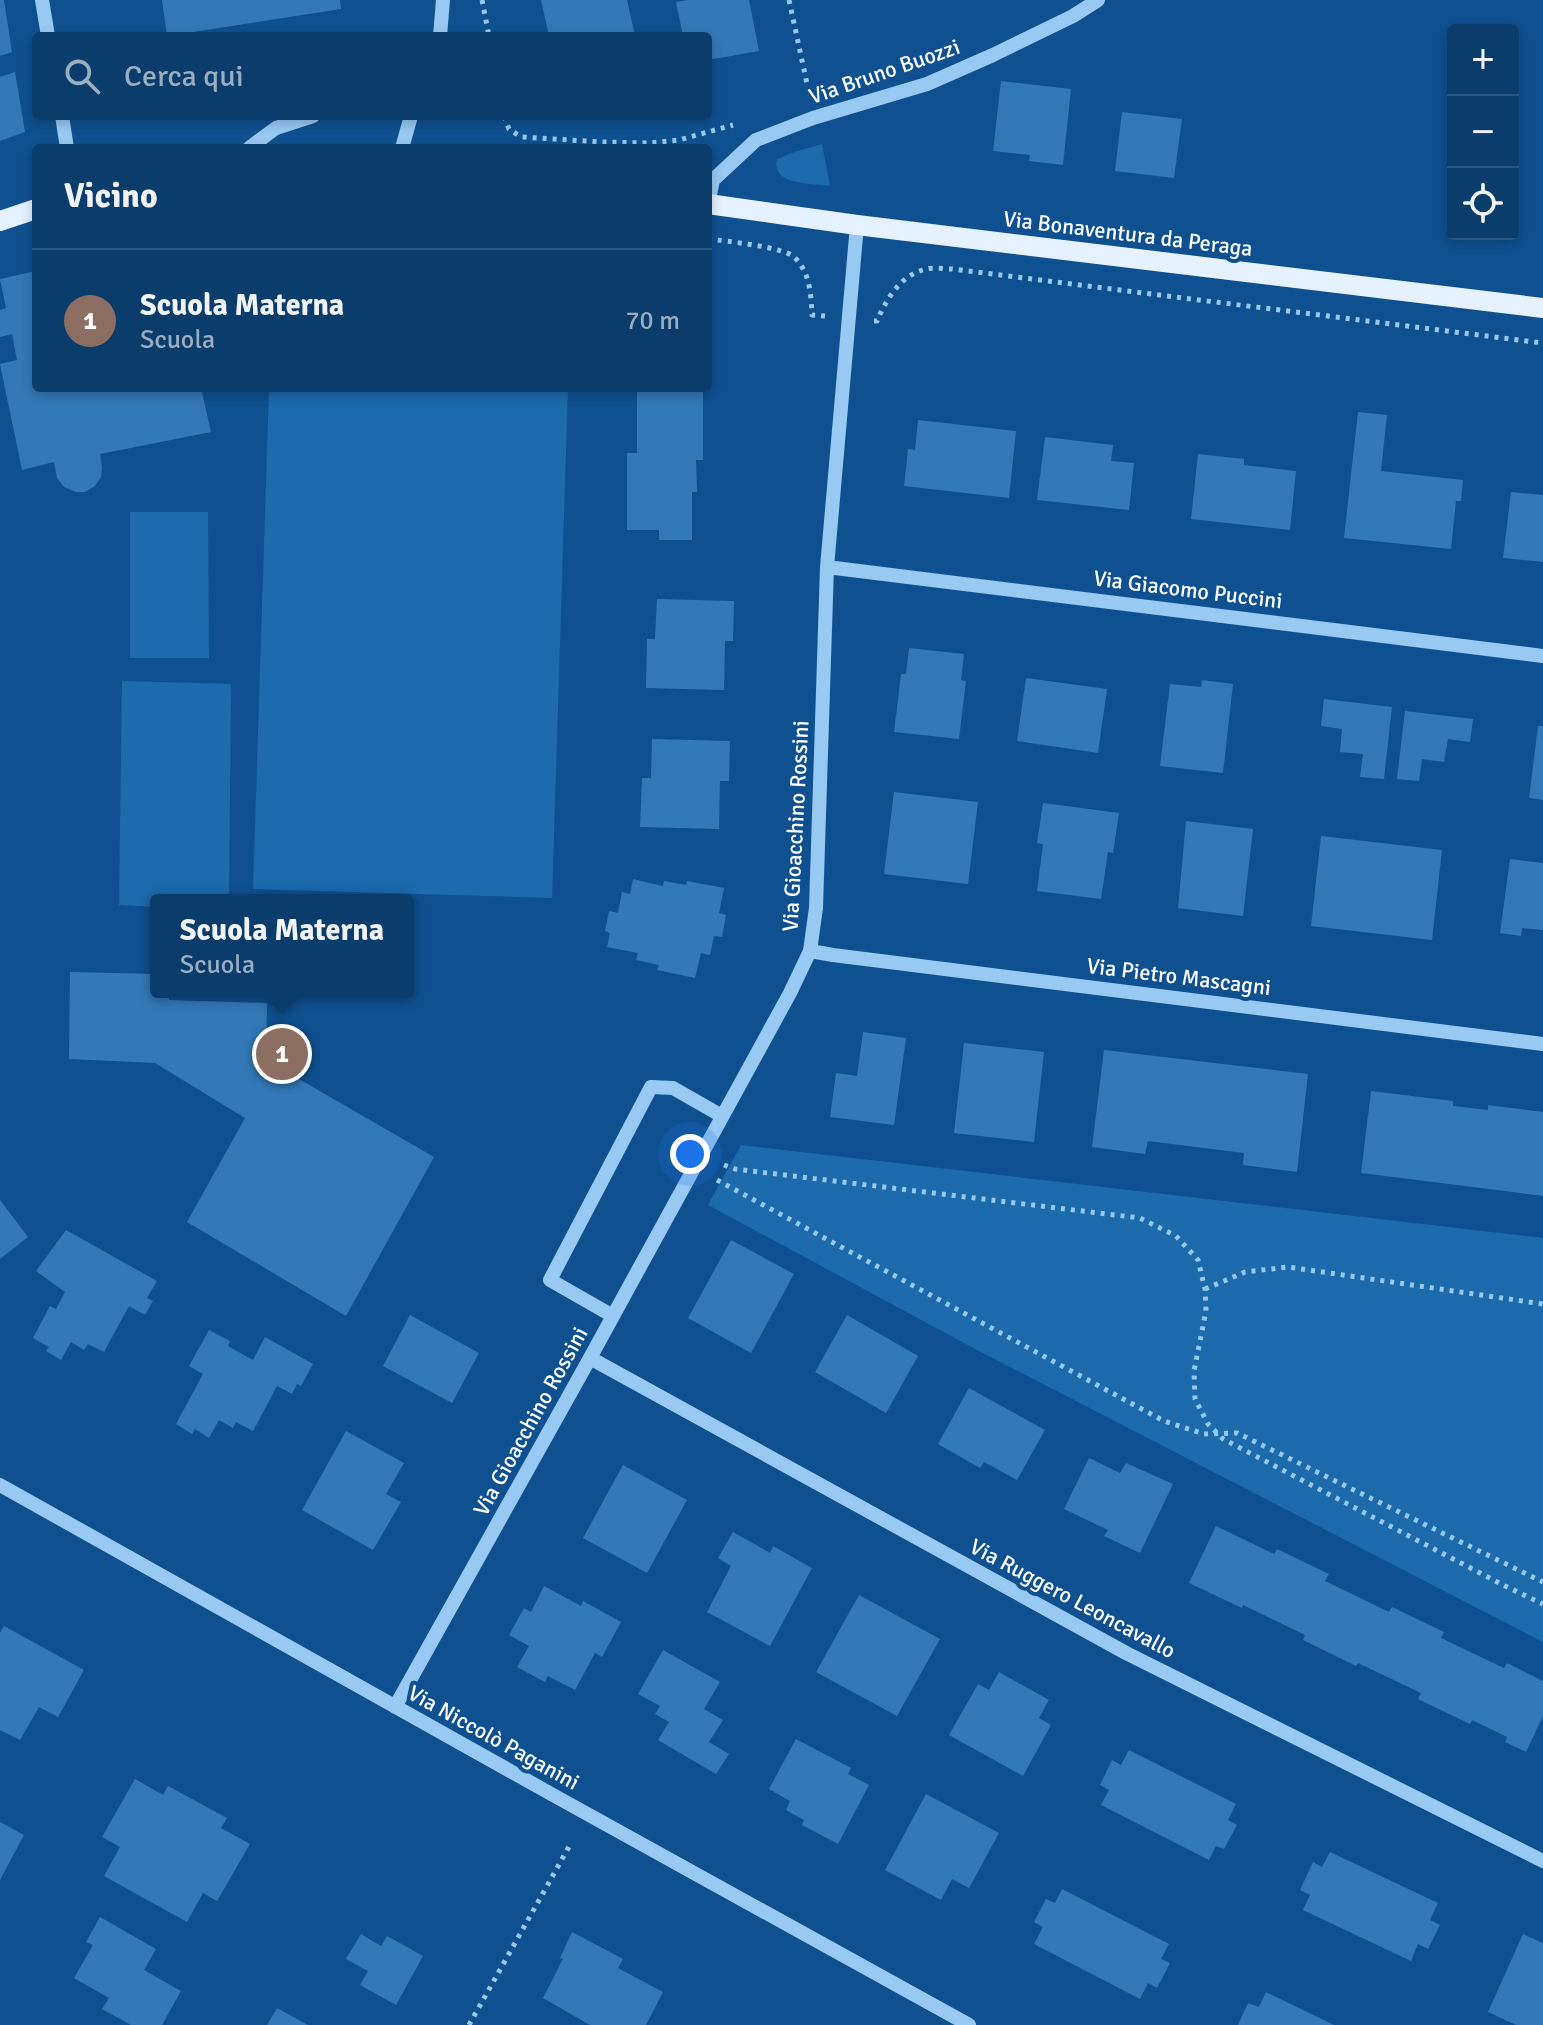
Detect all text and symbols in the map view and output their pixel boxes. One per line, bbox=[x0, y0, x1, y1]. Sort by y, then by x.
map controls bbox=[1447, 24, 1519, 240]
button: + bbox=[1447, 24, 1519, 96]
search box bbox=[32, 32, 712, 120]
street label: Via Bruno Buozzi bbox=[805, 33, 963, 110]
icon: search bbox=[60, 54, 104, 98]
text: Cerca qui bbox=[124, 58, 244, 95]
button: − bbox=[1447, 96, 1519, 168]
button: locate bbox=[1447, 168, 1519, 240]
text: Vicino bbox=[64, 175, 158, 217]
street label: Via Bonaventura da Peraga bbox=[1002, 205, 1254, 262]
text: Scuola Materna bbox=[140, 287, 344, 324]
text: 1 bbox=[83, 305, 97, 337]
text: 70 m bbox=[625, 305, 680, 337]
text: Scuola bbox=[140, 324, 215, 356]
street label: Via Giacomo Puccini bbox=[1092, 565, 1284, 614]
street label: Via Gioacchino Rossini bbox=[776, 720, 815, 932]
popup bbox=[150, 894, 414, 998]
text: Scuola Materna bbox=[180, 912, 384, 949]
text: Scuola bbox=[180, 949, 255, 981]
street label: Via Pietro Mascagni bbox=[1085, 952, 1273, 1001]
pin: 1 bbox=[256, 1024, 308, 1084]
your location bbox=[670, 1134, 710, 1174]
street label: Via Gioacchino Rossini bbox=[467, 1322, 594, 1520]
street label: Via Ruggero Leoncavallo bbox=[965, 1533, 1180, 1664]
street label: Via Niccolò Paganini bbox=[403, 1679, 584, 1796]

